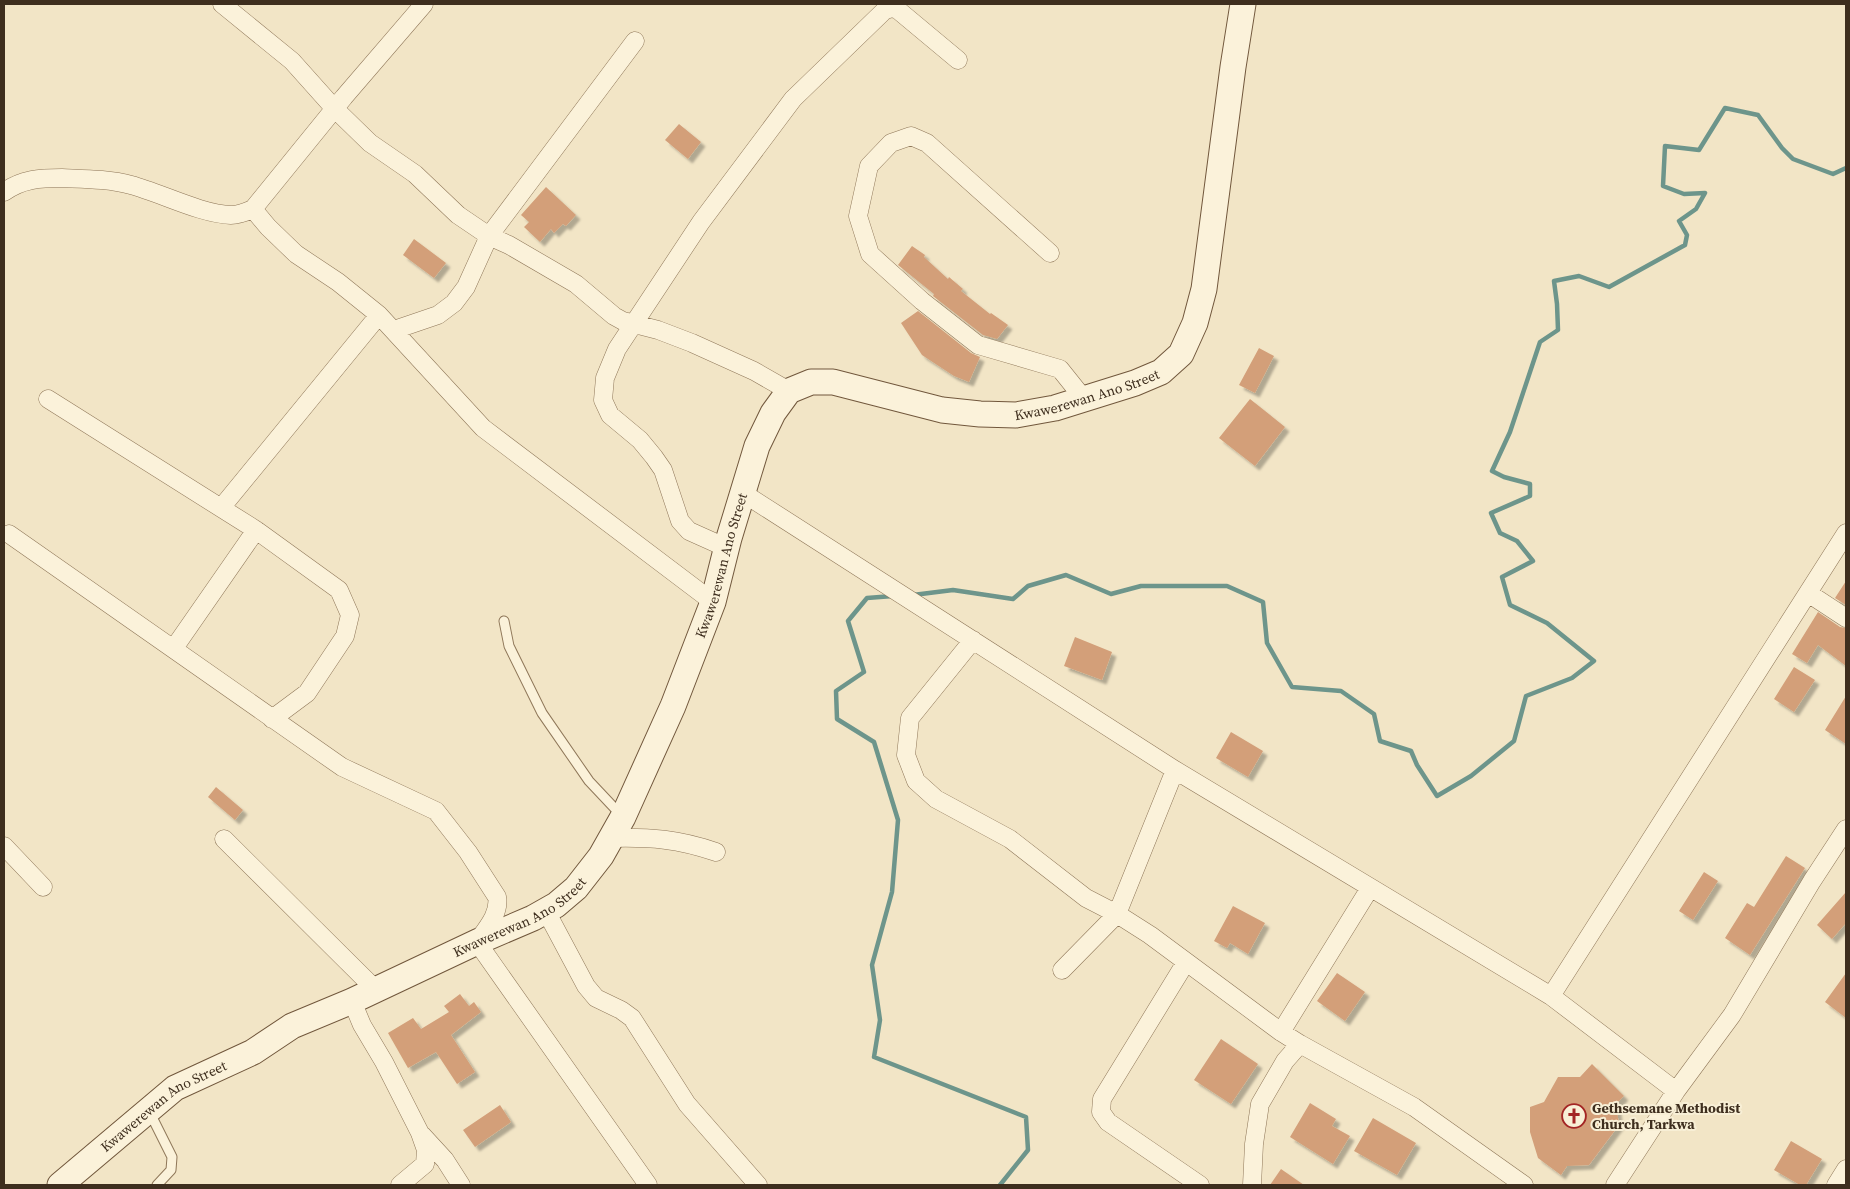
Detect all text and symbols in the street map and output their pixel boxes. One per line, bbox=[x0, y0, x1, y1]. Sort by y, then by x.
street label: Kwawerewan Ano Street bbox=[1013, 364, 1163, 425]
street label: Kwawerewan Ano Street bbox=[690, 490, 752, 641]
street label: Kwawerewan Ano Street bbox=[450, 873, 591, 962]
street label: Kwawerewan Ano Street bbox=[96, 1055, 230, 1157]
place label: Gethsemane Methodist Church, Tarkwa bbox=[1592, 1098, 1741, 1134]
church icon: Gethsemane Methodist Church, Tarkwa bbox=[1561, 1103, 1587, 1129]

